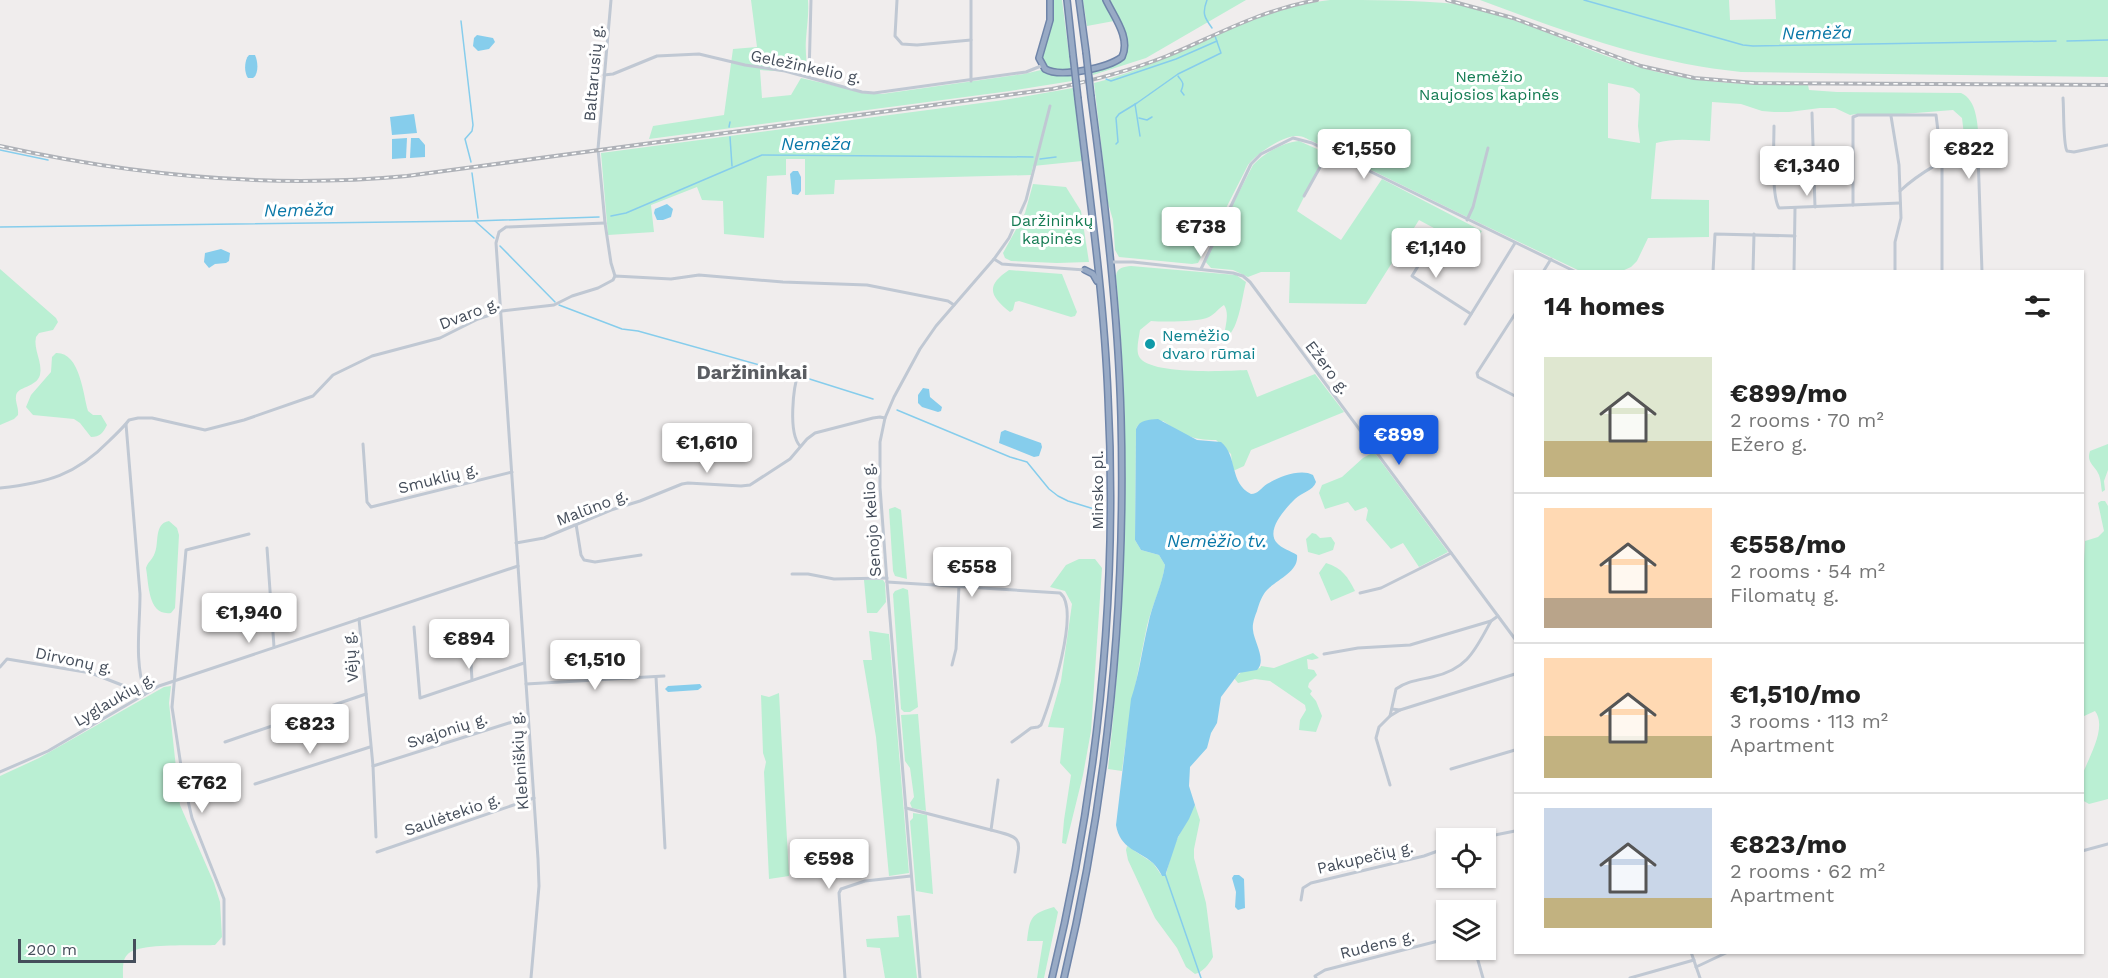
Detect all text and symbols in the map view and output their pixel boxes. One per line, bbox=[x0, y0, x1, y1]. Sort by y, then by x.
water label: Nemėža bbox=[1782, 21, 1852, 44]
street label: Baltarusių g. bbox=[580, 24, 607, 122]
street label: Geležinkelio g. bbox=[749, 45, 863, 87]
park label: Nemėžio Naujosios kapinės bbox=[1419, 67, 1559, 104]
pin: €1,550 bbox=[1315, 129, 1413, 180]
pin: €822 bbox=[1933, 129, 2005, 180]
water label: Nemėža bbox=[781, 133, 851, 154]
text: €1,550 bbox=[1332, 136, 1396, 160]
text: €822 bbox=[1944, 136, 1994, 160]
pin: €1,340 bbox=[1758, 146, 1856, 197]
text: €1,340 bbox=[1774, 153, 1840, 177]
water label: Nemėža bbox=[264, 198, 334, 221]
pin: €738 bbox=[1165, 207, 1237, 258]
park label: Daržininkų kapinės bbox=[1011, 211, 1093, 248]
text: €738 bbox=[1176, 214, 1226, 238]
pin: €1,140 bbox=[1387, 228, 1485, 279]
text: €1,140 bbox=[1406, 235, 1466, 259]
icon: filters bbox=[2021, 290, 2054, 323]
text: 14 homes bbox=[1544, 291, 1665, 321]
street label: Dvaro g. bbox=[436, 293, 502, 334]
place label: Nemėžio dvaro rūmai bbox=[1162, 326, 1256, 363]
marker: Nemėžio dvaro rūmai bbox=[1143, 337, 1157, 351]
street label: Ežero g. bbox=[1301, 337, 1354, 398]
district label: Daržininkai bbox=[697, 360, 807, 384]
text: €899/mo bbox=[1730, 378, 1847, 408]
icon: home bbox=[1592, 381, 1664, 453]
text: 2 rooms · 70 m² bbox=[1730, 408, 1884, 432]
pin: €899 bbox=[1363, 415, 1435, 466]
text: €899 bbox=[1373, 422, 1425, 446]
pin: €1,610 bbox=[658, 423, 756, 474]
text: €1,610 bbox=[676, 430, 738, 454]
text: Ežero g. bbox=[1730, 432, 1807, 456]
street label: Minsko pl. bbox=[1088, 450, 1107, 530]
street label: Smuklių g. bbox=[396, 459, 480, 498]
street label: Senojo Kelio g. bbox=[858, 462, 885, 578]
street label: Malūno g. bbox=[554, 485, 631, 530]
text: €558/mo bbox=[1730, 529, 1846, 559]
water label: Nemėžio tv. bbox=[1167, 530, 1267, 551]
icon: home bbox=[1592, 532, 1664, 604]
pin: €558 bbox=[936, 547, 1008, 598]
text: €558 bbox=[947, 554, 997, 578]
text: 2 rooms · 54 m² bbox=[1730, 559, 1885, 583]
text: Filomatų g. bbox=[1730, 583, 1839, 607]
pin: €1,940 bbox=[200, 593, 298, 644]
text: €1,940 bbox=[216, 600, 282, 624]
pin: €894 bbox=[433, 619, 505, 670]
text: €894 bbox=[443, 626, 495, 650]
street label: Vėjų g. bbox=[339, 631, 362, 683]
pin: €1,510 bbox=[546, 640, 644, 691]
street label: Dirvonų g. bbox=[34, 643, 114, 678]
text: €1,510 bbox=[564, 647, 626, 671]
street label: Lyglaukių g. bbox=[70, 669, 158, 730]
text: €1,510/mo bbox=[1730, 679, 1861, 709]
icon: home bbox=[1592, 682, 1664, 754]
pin: €823 bbox=[274, 704, 346, 755]
street label: Svajonių g. bbox=[405, 709, 490, 752]
text: 3 rooms · 113 m² bbox=[1730, 709, 1888, 733]
text: €823 bbox=[285, 711, 335, 735]
street label: Klebniškių g. bbox=[507, 711, 532, 811]
text: Apartment bbox=[1730, 733, 1834, 757]
pin: €762 bbox=[166, 763, 238, 814]
text: €762 bbox=[177, 770, 227, 794]
street label: Saulėtekio g. bbox=[402, 789, 503, 840]
map controls bbox=[1436, 828, 1496, 960]
button: locate bbox=[1436, 828, 1496, 888]
text: €823/mo bbox=[1730, 829, 1847, 859]
icon: home bbox=[1592, 832, 1664, 904]
street label: Pakupečių g. bbox=[1315, 837, 1415, 878]
pin: €598 bbox=[793, 839, 865, 890]
text: €598 bbox=[804, 846, 854, 870]
text: 2 rooms · 62 m² bbox=[1730, 859, 1885, 883]
text: Apartment bbox=[1730, 883, 1834, 907]
button: layers bbox=[1436, 900, 1496, 960]
street label: Rudens g. bbox=[1338, 926, 1416, 963]
scale bar bbox=[18, 936, 136, 964]
text: 200 m bbox=[27, 940, 77, 959]

